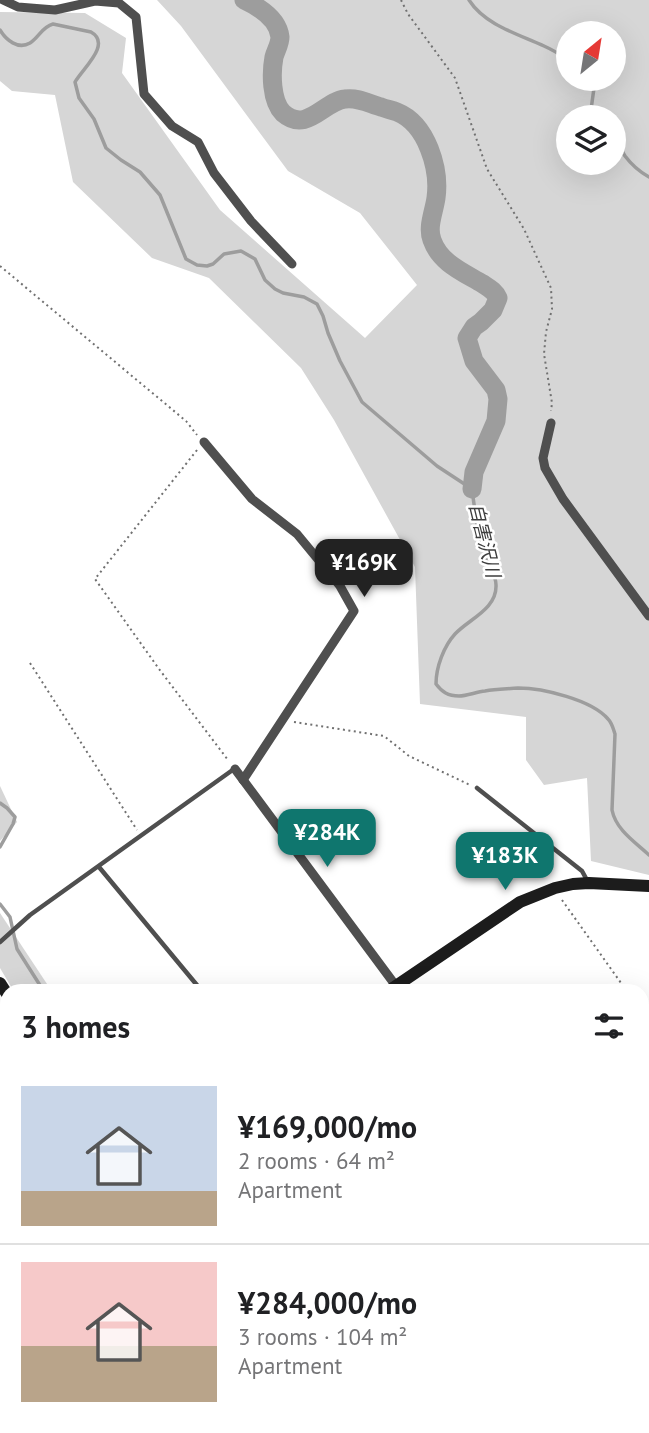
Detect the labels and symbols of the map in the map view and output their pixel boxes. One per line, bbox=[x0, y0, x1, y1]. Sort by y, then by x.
north arrow bbox=[556, 21, 626, 91]
water label: 自害沢川 bbox=[464, 500, 506, 582]
pin: ¥169K bbox=[315, 540, 413, 599]
pin: ¥284K bbox=[278, 810, 376, 869]
pin: ¥183K bbox=[456, 832, 554, 892]

